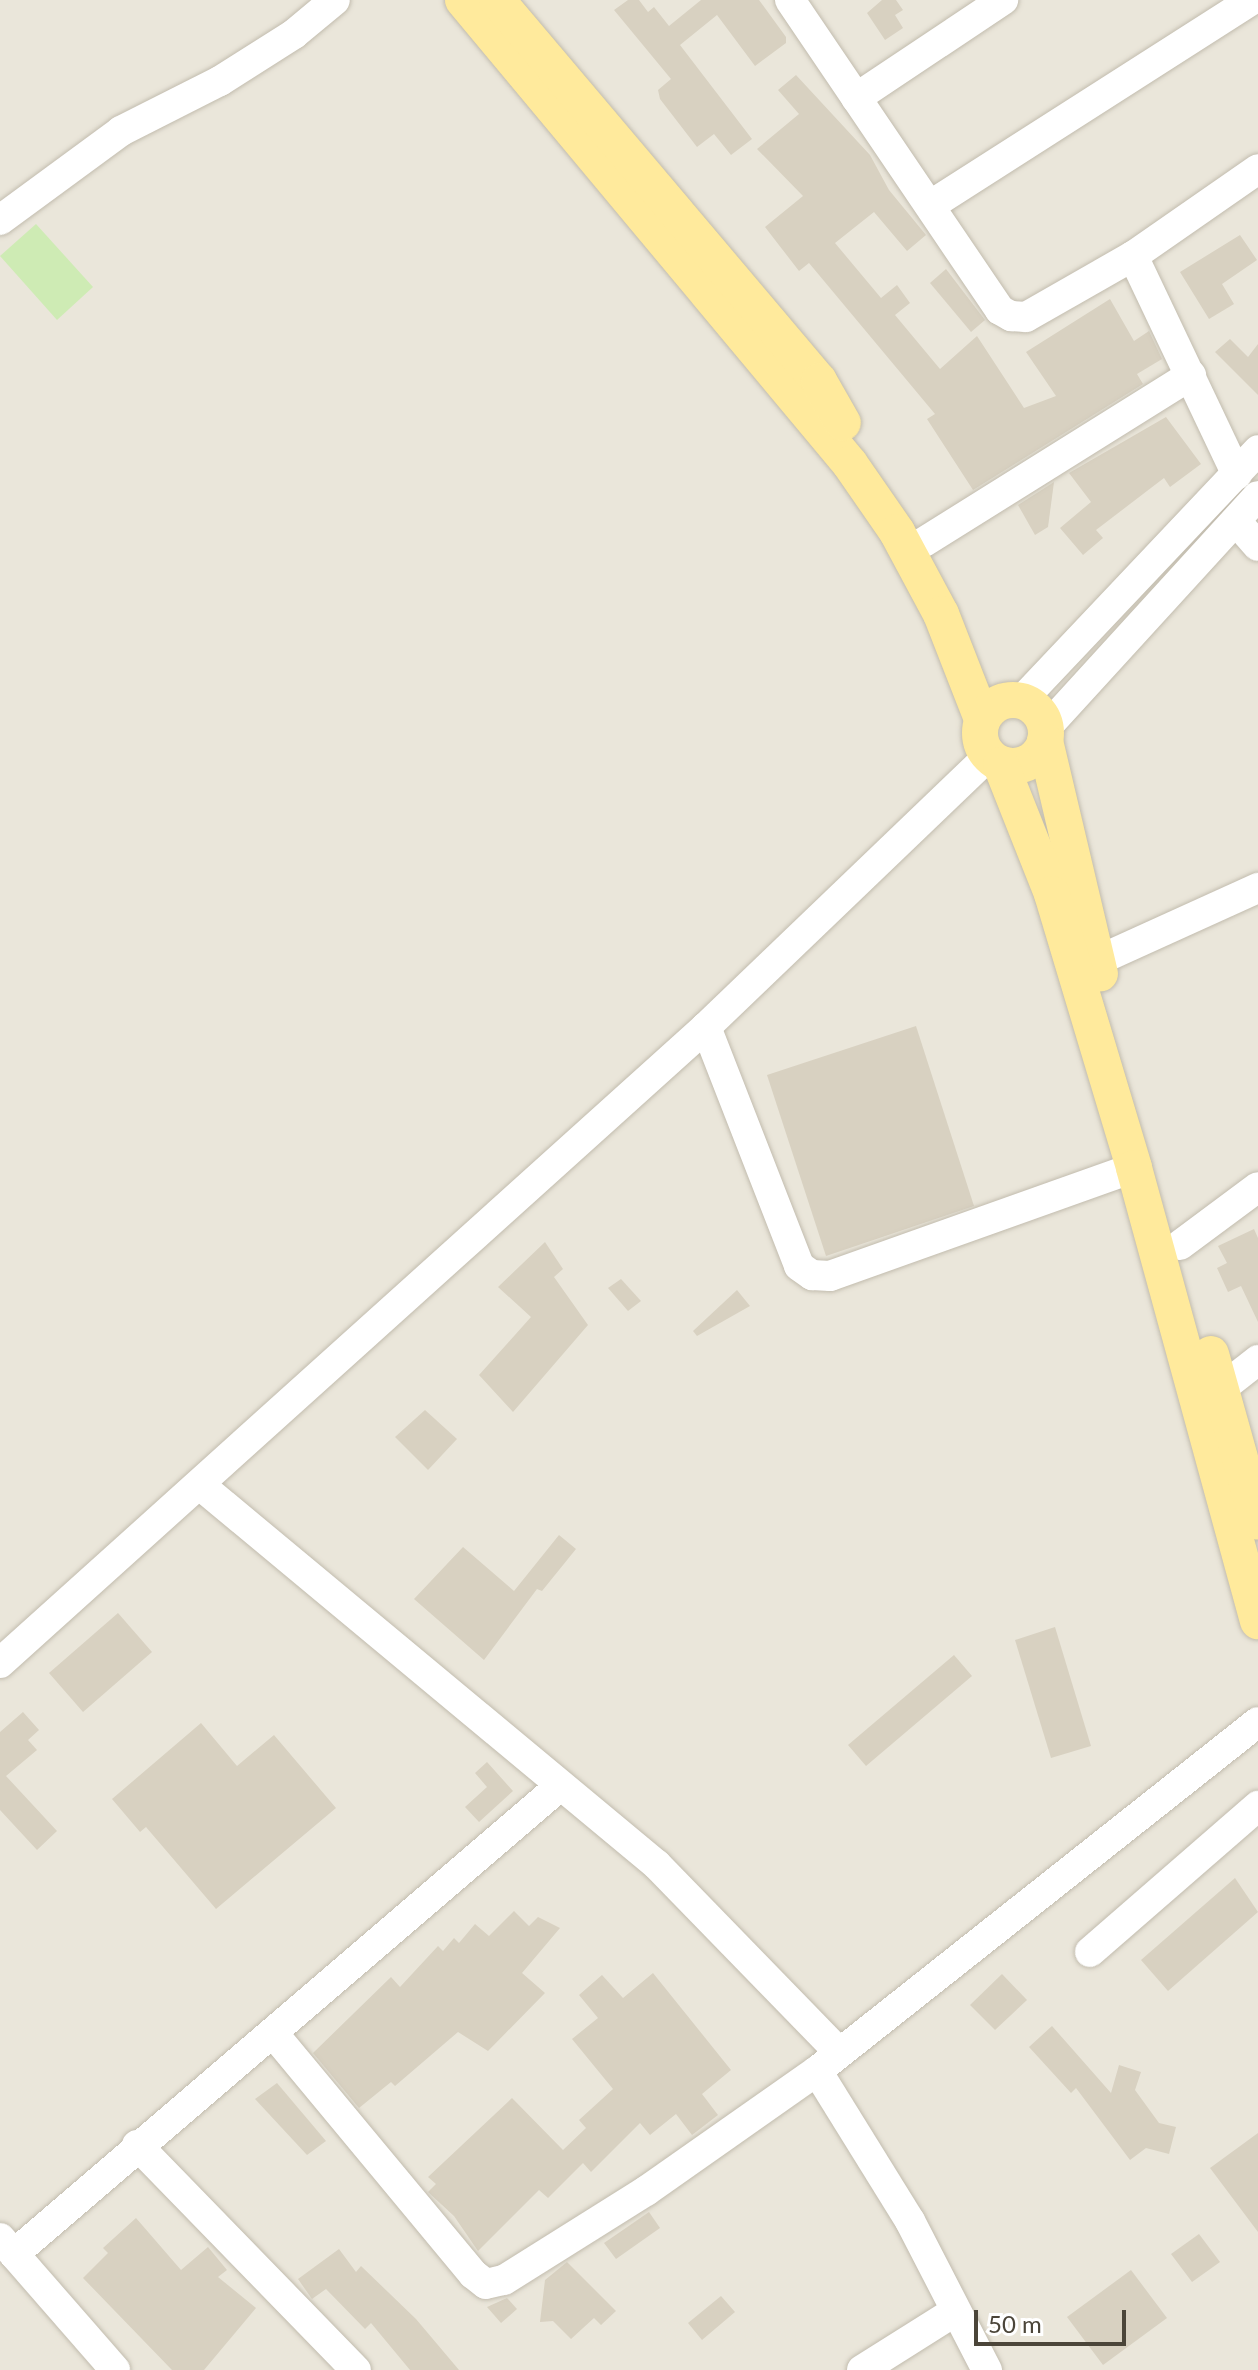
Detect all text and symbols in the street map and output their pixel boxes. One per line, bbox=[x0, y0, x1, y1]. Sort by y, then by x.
scale bar bbox=[978, 2294, 1130, 2344]
text: 50 m bbox=[988, 2309, 1042, 2338]

